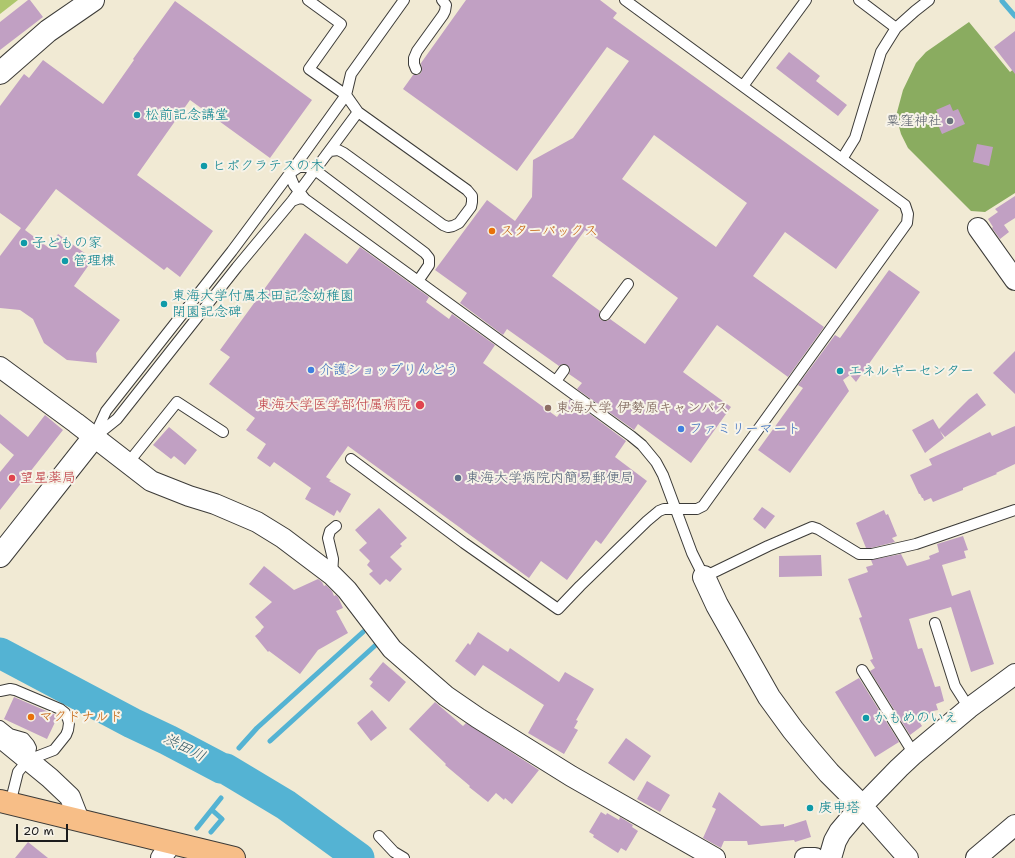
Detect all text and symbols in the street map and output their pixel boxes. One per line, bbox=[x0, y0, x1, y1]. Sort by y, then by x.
place label: 松前記念講堂 bbox=[145, 107, 229, 123]
marker: 松前記念講堂 bbox=[132, 110, 142, 120]
place label: 粟窪神社 bbox=[886, 113, 942, 129]
marker: 粟窪神社 bbox=[945, 116, 955, 126]
place label: ヒポクラテスの木 bbox=[212, 158, 324, 174]
marker: ヒポクラテスの木 bbox=[199, 161, 209, 171]
place label: スターバックス bbox=[500, 223, 598, 239]
marker: スターバックス bbox=[487, 226, 497, 236]
place label: 子どもの家 bbox=[32, 235, 102, 251]
marker: 子どもの家 bbox=[19, 238, 29, 248]
place label: 管理棟 bbox=[73, 253, 115, 269]
marker: 管理棟 bbox=[60, 256, 70, 266]
place label: 東海大学付属本田記念幼稚園 閉園記念碑 bbox=[172, 288, 354, 320]
marker: 東海大学付属本田記念幼稚園 閉園記念碑 bbox=[159, 299, 169, 309]
place label: 介護ショップりんどう bbox=[319, 362, 459, 378]
place label: エネルギーセンター bbox=[848, 363, 974, 379]
marker: 介護ショップりんどう bbox=[306, 365, 316, 375]
marker: エネルギーセンター bbox=[835, 366, 845, 376]
place label: 東海大学医学部付属病院 bbox=[257, 397, 411, 413]
marker: 東海大学医学部付属病院 bbox=[414, 399, 426, 411]
place label: 東海大学 伊勢原キャンパス bbox=[556, 400, 729, 416]
marker: 東海大学 伊勢原キャンパス bbox=[543, 403, 553, 413]
place label: ファミリーマート bbox=[689, 421, 801, 437]
marker: ファミリーマート bbox=[676, 424, 686, 434]
place label: 望星薬局 bbox=[20, 470, 76, 486]
place label: 東海大学病院内簡易郵便局 bbox=[466, 470, 634, 486]
marker: 望星薬局 bbox=[7, 473, 17, 483]
marker: 東海大学病院内簡易郵便局 bbox=[453, 473, 463, 483]
place label: マクドナルド bbox=[39, 709, 123, 725]
place label: かもめのいえ bbox=[874, 710, 958, 726]
marker: マクドナルド bbox=[26, 712, 36, 722]
marker: かもめのいえ bbox=[861, 713, 871, 723]
water label: 渋田川 bbox=[160, 730, 208, 766]
place label: 庚申塔 bbox=[818, 800, 860, 816]
marker: 庚申塔 bbox=[805, 803, 815, 813]
scale bar bbox=[18, 816, 70, 842]
text: 20 m bbox=[23, 823, 54, 839]

